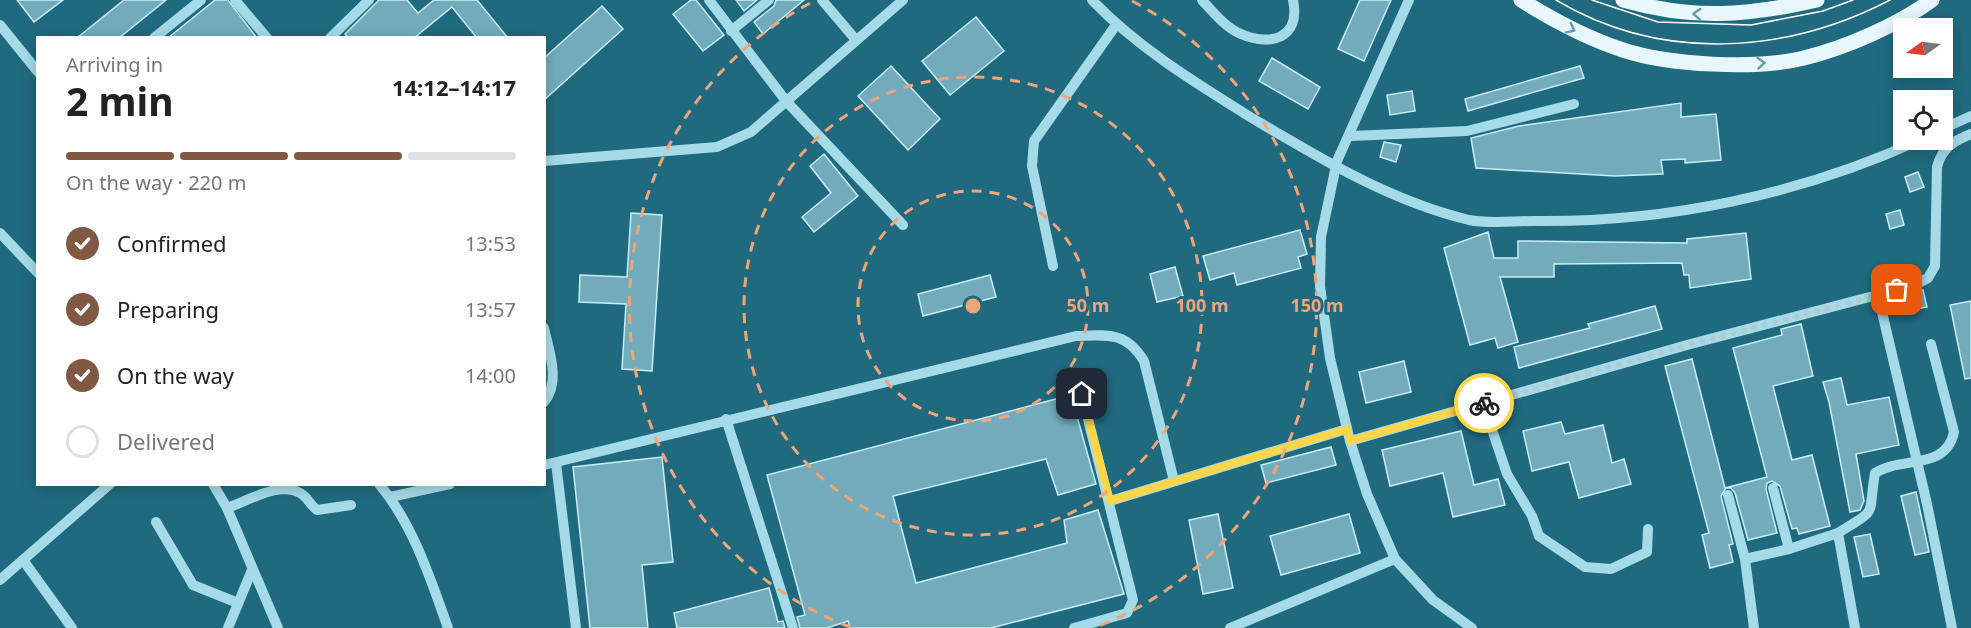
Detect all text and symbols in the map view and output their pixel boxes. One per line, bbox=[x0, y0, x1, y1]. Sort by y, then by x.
one-way arrow bbox=[1692, 8, 1701, 21]
north arrow bbox=[1893, 18, 1953, 78]
map controls bbox=[1893, 18, 1953, 150]
one-way arrow bbox=[1565, 22, 1576, 34]
text: Arriving in bbox=[66, 51, 163, 78]
one-way arrow bbox=[1756, 57, 1766, 70]
text: 14:12–14:17 bbox=[392, 72, 516, 102]
text: 2 min bbox=[66, 74, 173, 127]
button: locate bbox=[1893, 90, 1953, 150]
text: On the way · 220 m bbox=[66, 169, 246, 196]
icon: check bbox=[66, 227, 99, 260]
text: Confirmed bbox=[117, 228, 227, 258]
text: 13:53 bbox=[465, 230, 516, 257]
pin bbox=[1871, 264, 1922, 315]
icon: bag bbox=[1880, 273, 1913, 306]
icon: check bbox=[66, 293, 99, 326]
text: 50 m bbox=[1067, 293, 1109, 317]
text: 100 m bbox=[1175, 293, 1229, 317]
text: 150 m bbox=[1290, 293, 1344, 317]
text: Preparing bbox=[117, 294, 219, 324]
text: 13:57 bbox=[465, 296, 516, 323]
centre of rings bbox=[963, 296, 983, 316]
icon: check bbox=[66, 359, 99, 392]
text: On the way bbox=[117, 360, 234, 390]
text: 14:00 bbox=[465, 362, 516, 389]
pin bbox=[1056, 368, 1107, 419]
courier bbox=[1454, 373, 1514, 433]
icon: home bbox=[1065, 377, 1098, 410]
icon: bike bbox=[1468, 387, 1501, 420]
text: Delivered bbox=[117, 426, 215, 456]

